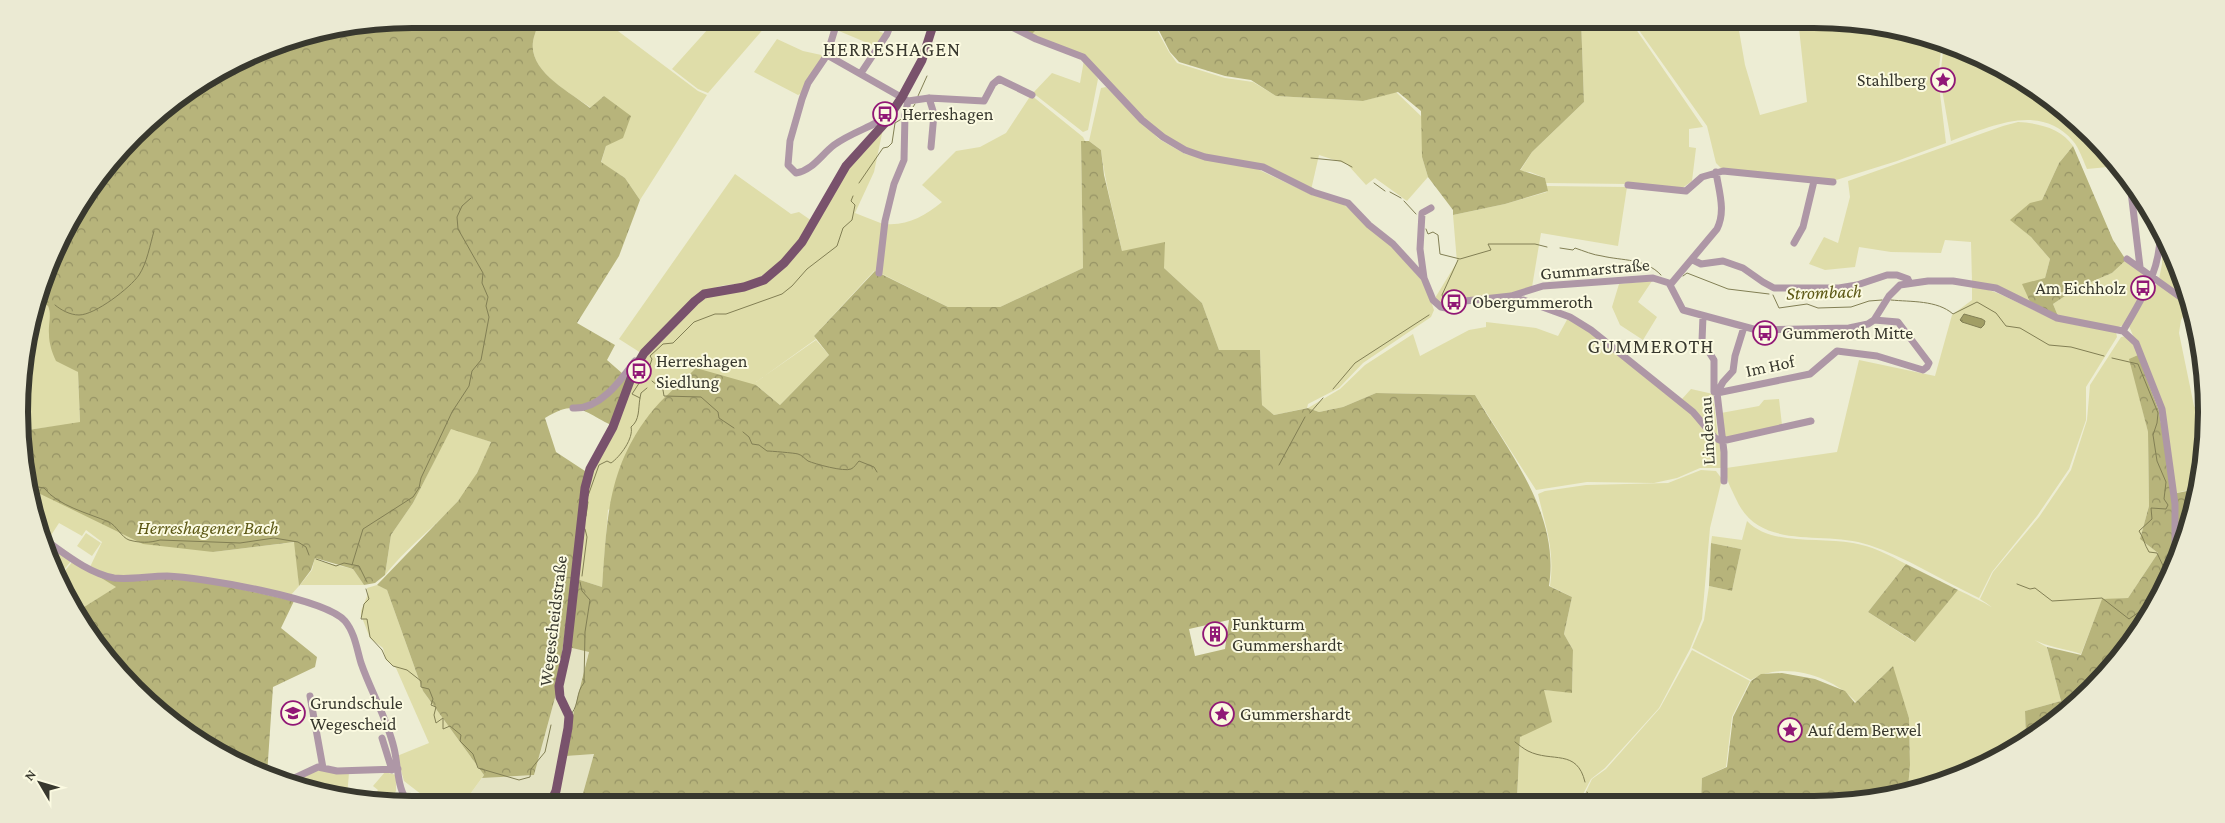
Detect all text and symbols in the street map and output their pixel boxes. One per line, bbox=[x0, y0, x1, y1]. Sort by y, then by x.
district label: HERRESHAGEN bbox=[823, 38, 961, 60]
place icon: Stahlberg bbox=[1930, 67, 1956, 93]
place label: Stahlberg bbox=[1857, 70, 1926, 90]
bus stop icon: Herreshagen bbox=[872, 101, 898, 127]
place label: Herreshagen bbox=[902, 104, 994, 124]
street label: Gummarstraße bbox=[1539, 254, 1651, 284]
bus stop icon: Am Eichholz bbox=[2130, 275, 2156, 301]
place label: Am Eichholz bbox=[2035, 278, 2126, 298]
water label: Strombach bbox=[1786, 280, 1862, 304]
bus stop icon: Obergummeroth bbox=[1441, 289, 1467, 315]
place label: Obergummeroth bbox=[1472, 292, 1593, 312]
bus stop icon: Gummeroth Mitte bbox=[1752, 320, 1778, 346]
place label: Gummeroth Mitte bbox=[1782, 323, 1913, 343]
district label: GUMMEROTH bbox=[1588, 335, 1714, 357]
place label: Herreshagen Siedlung bbox=[656, 351, 748, 392]
street label: Im Hof bbox=[1744, 351, 1798, 381]
bus stop icon: Herreshagen Siedlung bbox=[626, 358, 652, 384]
street label: Lindenau bbox=[1695, 396, 1719, 466]
water label: Herreshagener Bach bbox=[137, 517, 279, 538]
street label: Wegescheidstraße bbox=[535, 554, 571, 688]
place label: Funkturm Gummershardt bbox=[1232, 614, 1344, 655]
building icon: Funkturm Gummershardt bbox=[1202, 621, 1228, 647]
place label: Grundschule Wegescheid bbox=[310, 693, 403, 734]
school or university icon: Grundschule Wegescheid bbox=[280, 700, 306, 726]
place icon: Gummershardt bbox=[1209, 701, 1235, 727]
place label: Gummershardt bbox=[1240, 704, 1352, 724]
place icon: Auf dem Berwel bbox=[1777, 717, 1803, 743]
place label: Auf dem Berwel bbox=[1808, 720, 1922, 740]
north arrow bbox=[15, 758, 65, 808]
text: N bbox=[21, 766, 39, 784]

